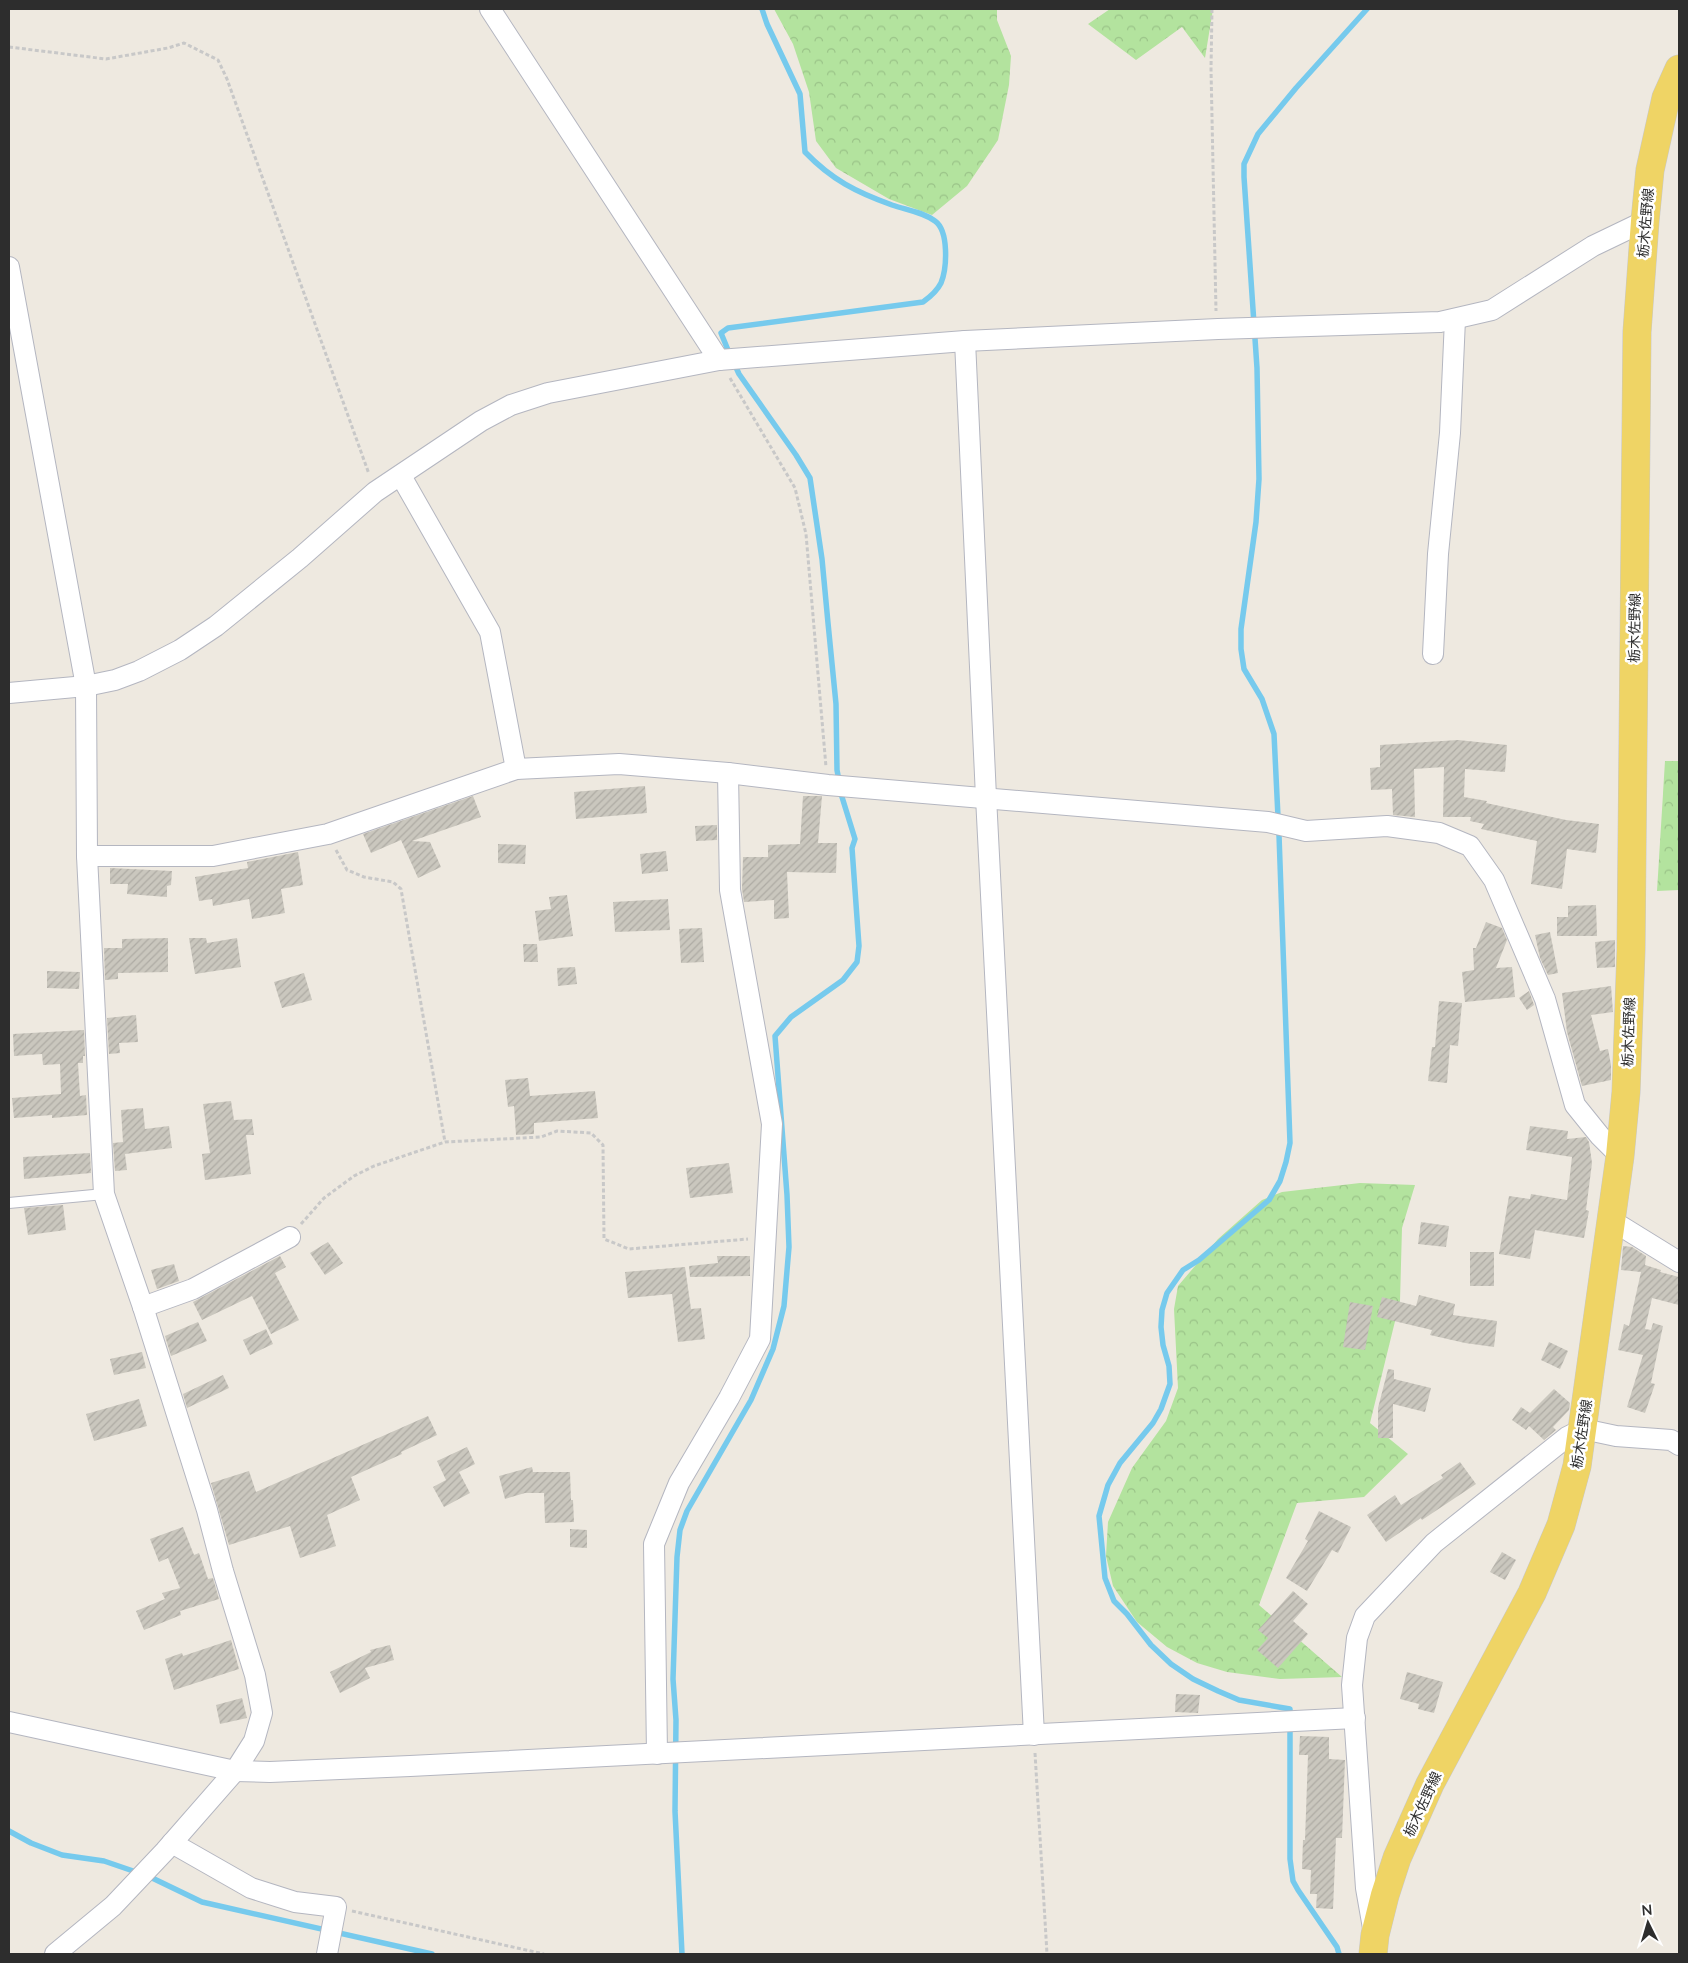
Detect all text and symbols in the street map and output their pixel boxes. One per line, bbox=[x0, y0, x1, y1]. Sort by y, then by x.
street label: 栃木佐野線 bbox=[1633, 187, 1657, 259]
street label: 栃木佐野線 bbox=[1625, 593, 1643, 663]
street label: 栃木佐野線 bbox=[1618, 997, 1638, 1067]
street label: 栃木佐野線 bbox=[1567, 1398, 1595, 1470]
street label: 栃木佐野線 bbox=[1400, 1769, 1444, 1839]
north arrow bbox=[1623, 1898, 1673, 1948]
text: N bbox=[1641, 1901, 1653, 1918]

